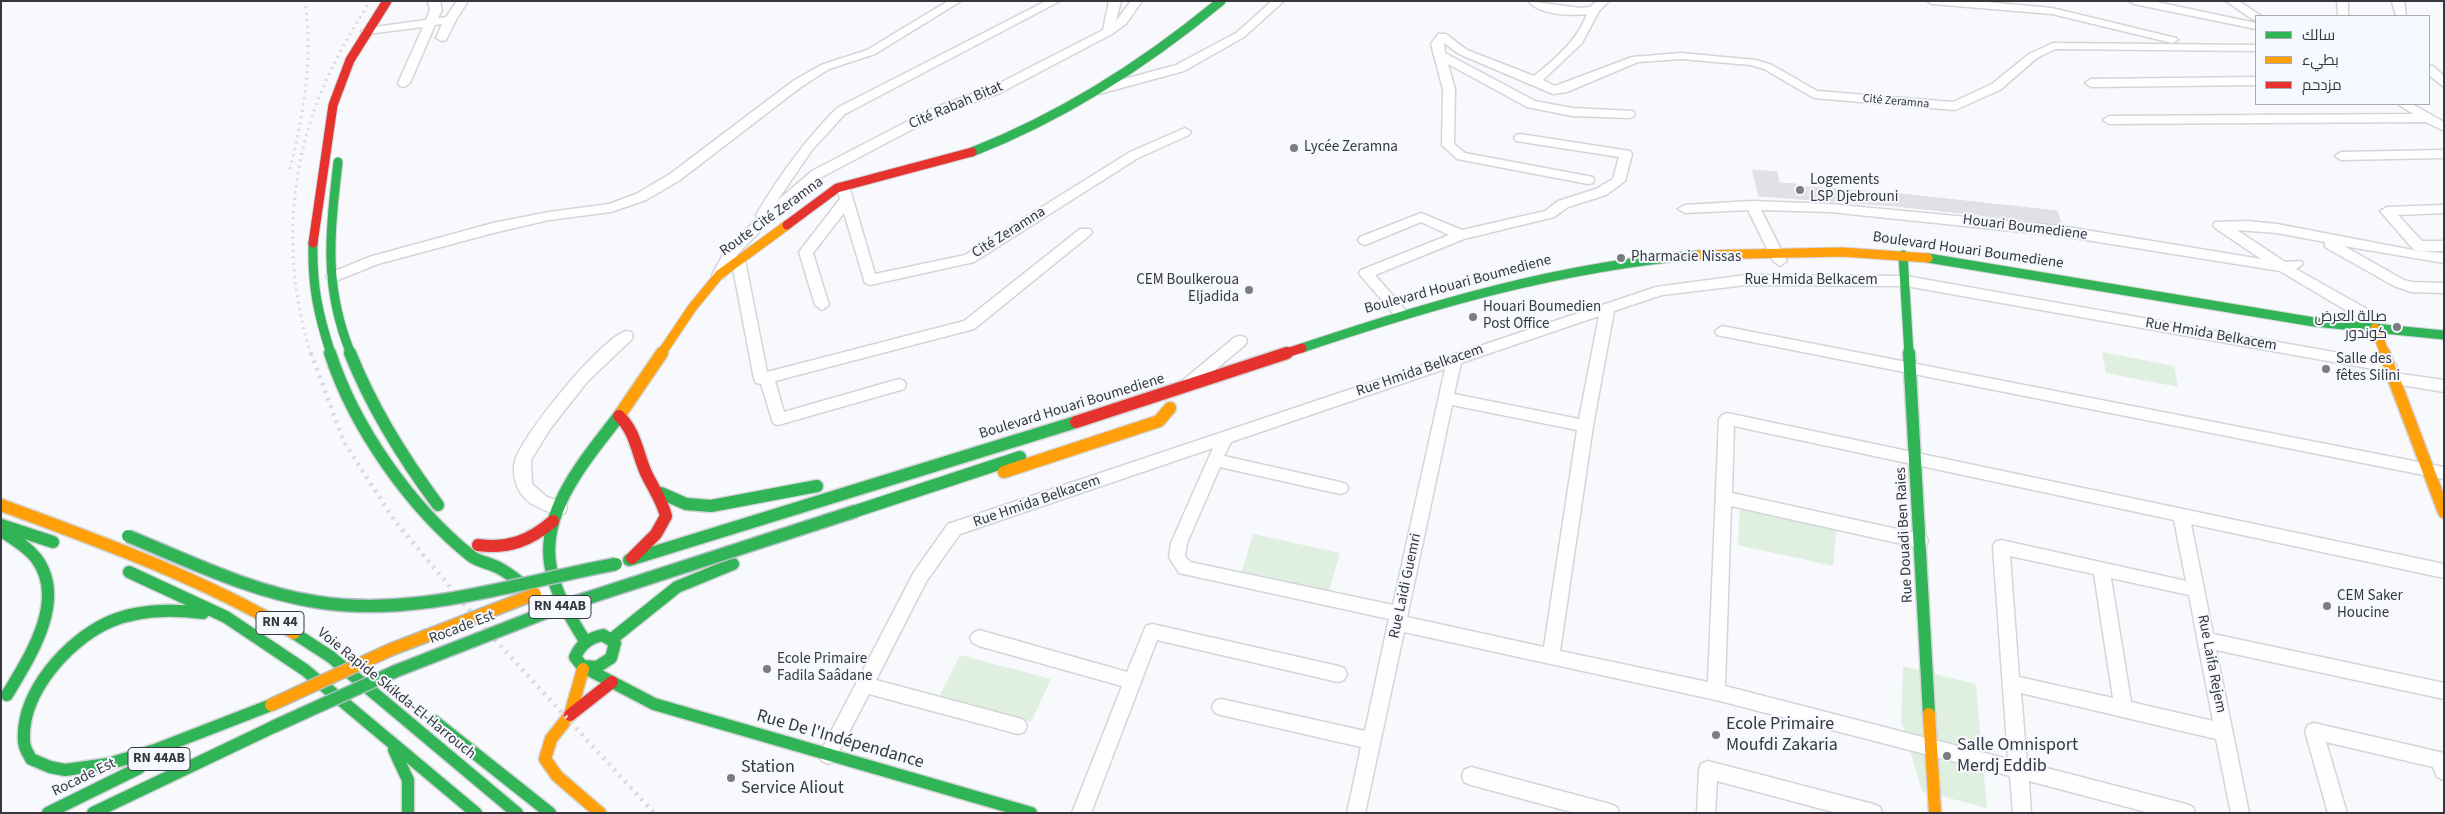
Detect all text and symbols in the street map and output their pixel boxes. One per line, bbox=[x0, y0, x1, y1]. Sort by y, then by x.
legend bbox=[2255, 15, 2430, 105]
text: سالك bbox=[2302, 25, 2335, 46]
text: بطيء bbox=[2302, 50, 2339, 71]
text: مزدحم bbox=[2302, 75, 2342, 96]
street label: Cité Rabah Bitat bbox=[906, 78, 1006, 134]
street label: Cité Zeramna bbox=[1862, 92, 1930, 112]
place label: Lycée Zeramna bbox=[1304, 139, 1398, 157]
marker: Lycée Zeramna bbox=[1288, 142, 1300, 154]
place label: Logements LSP Djebrouni bbox=[1810, 172, 1898, 207]
street label: Route Cité Zeramna bbox=[717, 173, 827, 261]
marker: Logements LSP Djebrouni bbox=[1794, 184, 1806, 196]
street label: Cité Zeramna bbox=[969, 203, 1049, 263]
street label: Houari Boumediene bbox=[1962, 211, 2088, 245]
street label: Boulevard Houari Boumediene bbox=[1871, 229, 2065, 273]
place label: Pharmacie Nissas bbox=[1631, 249, 1741, 267]
street label: Boulevard Houari Boumediene bbox=[1363, 251, 1553, 319]
marker: Pharmacie Nissas bbox=[1615, 252, 1627, 264]
place label: CEM Boulkeroua Eljadida bbox=[1136, 272, 1239, 307]
street label: Rue Hmida Belkacem bbox=[1744, 272, 1878, 290]
marker: CEM Boulkeroua Eljadida bbox=[1243, 284, 1255, 296]
place label: Houari Boumedien Post Office bbox=[1483, 299, 1601, 334]
place label: صالة العرض كوندور bbox=[2314, 309, 2387, 344]
marker: Houari Boumedien Post Office bbox=[1467, 311, 1479, 323]
street label: Rue Hmida Belkacem bbox=[2144, 315, 2278, 355]
marker: صالة العرض كوندور bbox=[2391, 321, 2403, 333]
street label: Rue Hmida Belkacem bbox=[1354, 341, 1486, 401]
place label: Salle des fêtes Silini bbox=[2336, 351, 2400, 386]
marker: Salle des fêtes Silini bbox=[2320, 363, 2332, 375]
street label: Boulevard Houari Boumediene bbox=[977, 370, 1167, 444]
street label: Rue Douadi Ben Raies bbox=[1892, 467, 1918, 603]
street label: Rue Hmida Belkacem bbox=[971, 472, 1103, 532]
street label: Rue Laidi Guemri bbox=[1386, 532, 1426, 640]
place label: CEM Saker Houcine bbox=[2337, 588, 2403, 623]
road number: RN 44AB bbox=[529, 596, 591, 618]
marker: CEM Saker Houcine bbox=[2321, 600, 2333, 612]
street label: Rocade Est bbox=[427, 607, 497, 649]
road number: RN 44 bbox=[256, 612, 304, 634]
street label: Rue Laifa Rejem bbox=[2193, 613, 2229, 715]
street label: Voie Rapide Skikda-El-Harrouch bbox=[313, 624, 479, 764]
place label: Ecole Primaire Fadila Saâdane bbox=[777, 651, 873, 686]
marker: Ecole Primaire Fadila Saâdane bbox=[761, 663, 773, 675]
street label: Rue De l'Indépendance bbox=[754, 706, 926, 774]
place label: Ecole Primaire Moufdi Zakaria bbox=[1726, 714, 1838, 756]
marker: Ecole Primaire Moufdi Zakaria bbox=[1710, 729, 1722, 741]
place label: Salle Omnisport Merdj Eddib bbox=[1957, 735, 2078, 778]
road number: RN 44AB bbox=[128, 748, 190, 771]
marker: Salle Omnisport Merdj Eddib bbox=[1941, 750, 1953, 762]
street label: Rocade Est bbox=[49, 755, 119, 801]
place label: Station Service Aliout bbox=[741, 757, 844, 800]
marker: Station Service Aliout bbox=[725, 772, 737, 784]

